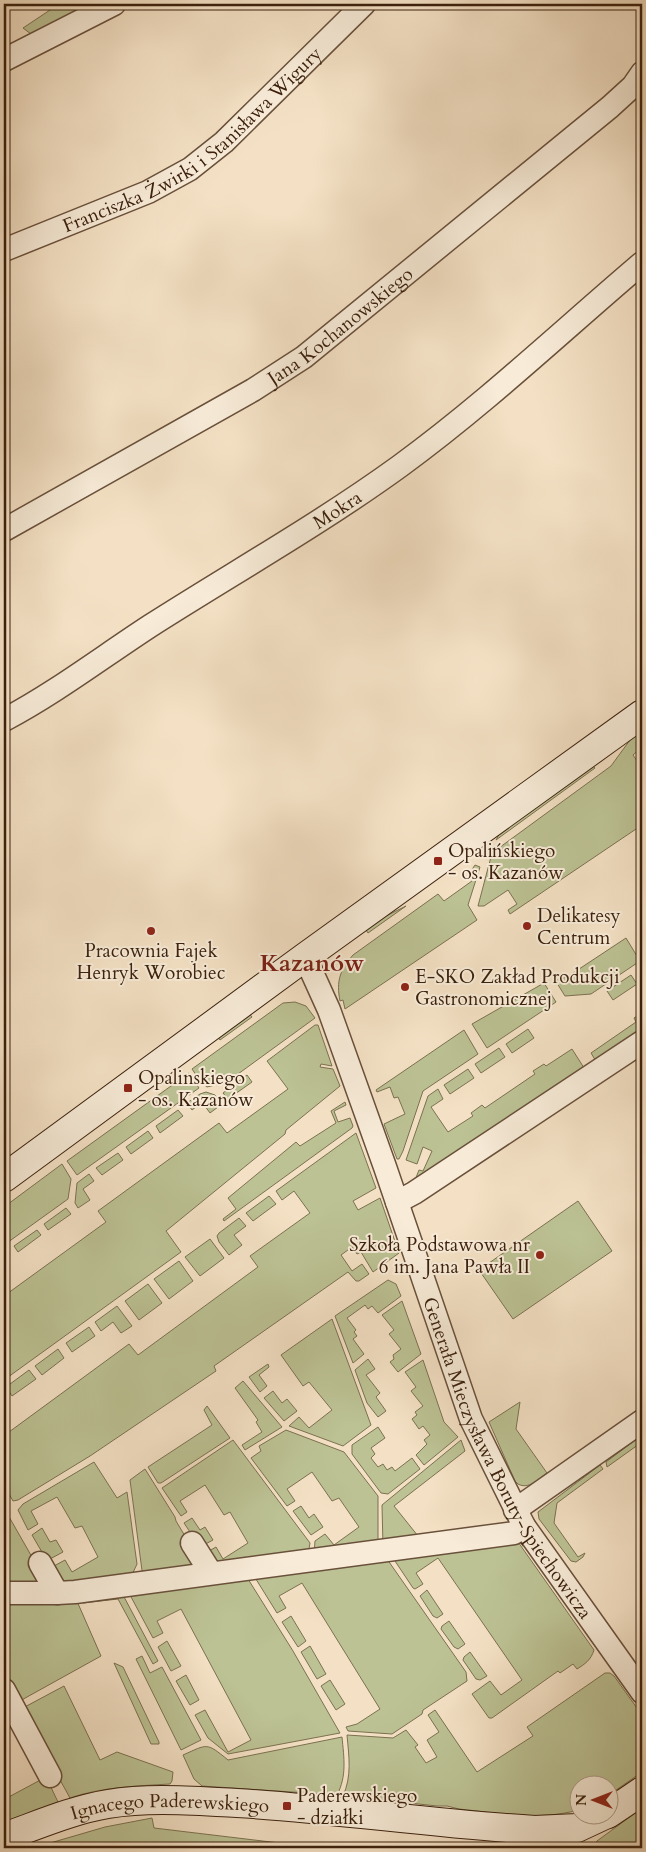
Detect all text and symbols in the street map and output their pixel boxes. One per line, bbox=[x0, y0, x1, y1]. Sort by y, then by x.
street label: Franciszka Żwirki i Stanisława Wigury bbox=[59, 41, 327, 239]
street label: Jana Kochanowskiego bbox=[260, 261, 419, 393]
street label: Mokra bbox=[308, 485, 367, 536]
place label: Opalińskiego - os. Kazanów bbox=[448, 838, 563, 886]
marker: Opalińskiego - os. Kazanów bbox=[432, 855, 444, 867]
place label: Delikatesy Centrum bbox=[537, 903, 621, 951]
marker: Delikatesy Centrum bbox=[521, 920, 533, 932]
marker: Pracownia Fajek Henryk Worobiec bbox=[145, 925, 157, 937]
place label: Pracownia Fajek Henryk Worobiec bbox=[77, 938, 226, 986]
district label: Kazanów bbox=[260, 947, 364, 980]
place label: E-SKO Zakład Produkcji Gastronomicznej bbox=[415, 964, 620, 1012]
marker: E-SKO Zakład Produkcji Gastronomicznej bbox=[399, 981, 411, 993]
place label: Opalinskiego - os. Kazanów bbox=[138, 1065, 253, 1113]
marker: Opalinskiego - os. Kazanów bbox=[122, 1082, 134, 1094]
place label: Szkoła Podstawowa nr 6 im. Jana Pawła II bbox=[349, 1232, 530, 1280]
marker: Szkoła Podstawowa nr 6 im. Jana Pawła II bbox=[534, 1249, 546, 1261]
street label: Generała Mieczysława Boruty-Spiechowicza bbox=[416, 1294, 598, 1624]
north arrow bbox=[568, 1774, 618, 1824]
place label: Paderewskiego - działki bbox=[297, 1783, 417, 1831]
street label: Ignacego Paderewskiego bbox=[67, 1788, 270, 1826]
text: N bbox=[572, 1794, 591, 1806]
marker: Paderewskiego - działki bbox=[281, 1800, 293, 1812]

